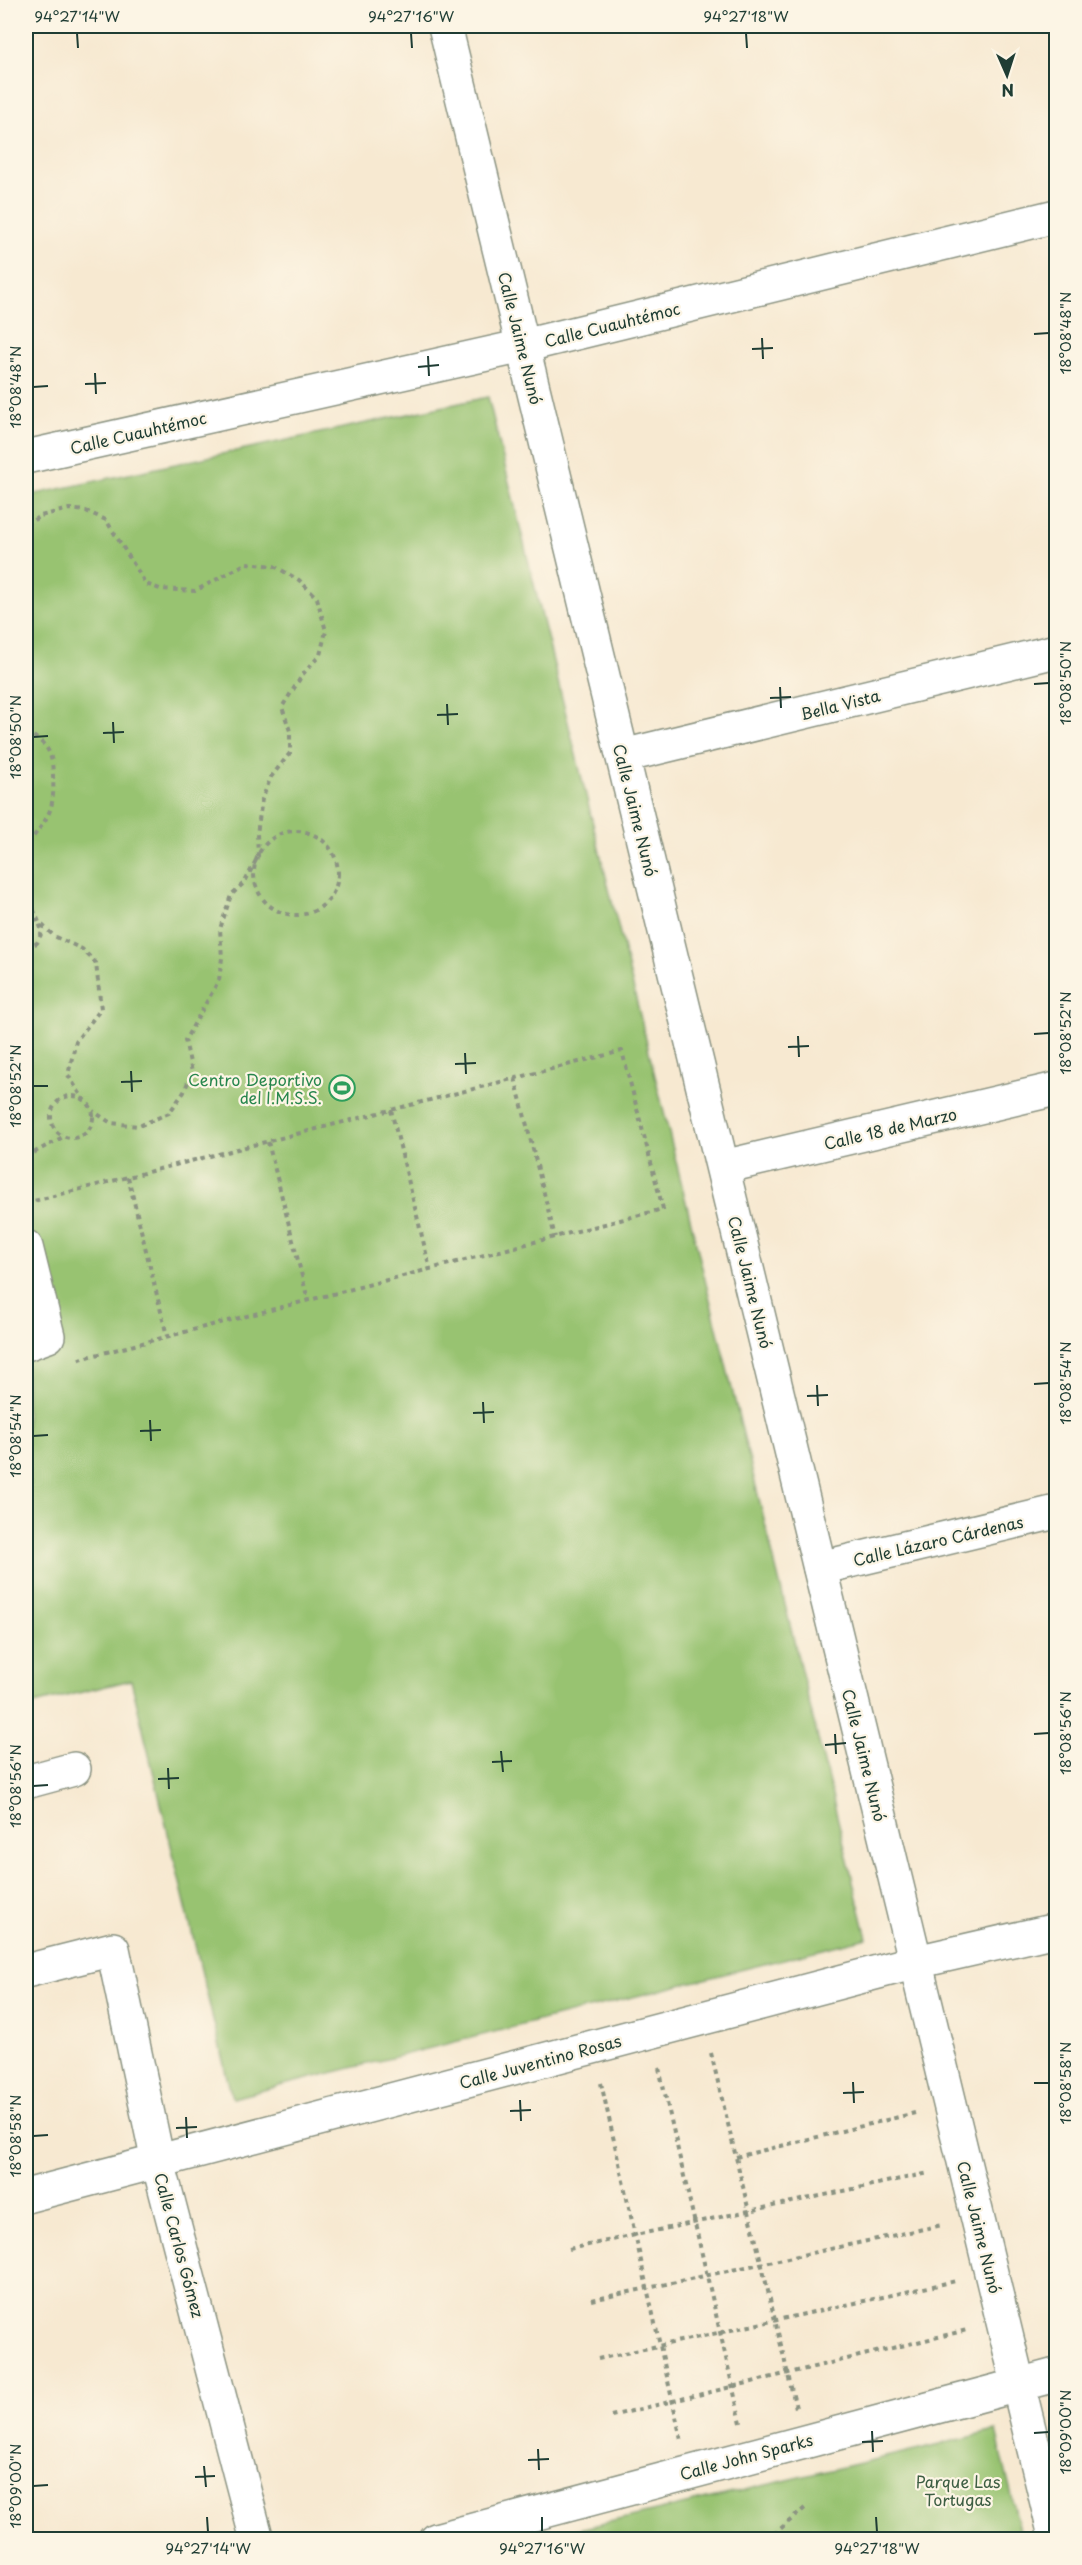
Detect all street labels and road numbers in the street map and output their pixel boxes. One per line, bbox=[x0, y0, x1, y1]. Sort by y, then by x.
street label: Calle Jaime Nunó bbox=[493, 269, 549, 407]
street label: Calle Cuauhtémoc bbox=[542, 296, 682, 352]
street label: Calle Cuauhtémoc bbox=[68, 405, 208, 459]
street label: Bella Vista bbox=[798, 683, 882, 725]
street label: Calle Jaime Nunó bbox=[608, 741, 664, 879]
street label: Calle 18 de Marzo bbox=[821, 1101, 959, 1155]
street label: Calle Jaime Nunó bbox=[723, 1213, 779, 1351]
street label: Calle Lázaro Cárdenas bbox=[850, 1509, 1026, 1571]
street label: Calle Jaime Nunó bbox=[837, 1686, 893, 1824]
street label: Calle Juventino Rosas bbox=[456, 2028, 624, 2094]
street label: Calle Jaime Nunó bbox=[952, 2158, 1008, 2296]
street label: Calle Carlos Gómez bbox=[149, 2170, 211, 2321]
street label: Calle John Sparks bbox=[677, 2427, 815, 2485]

